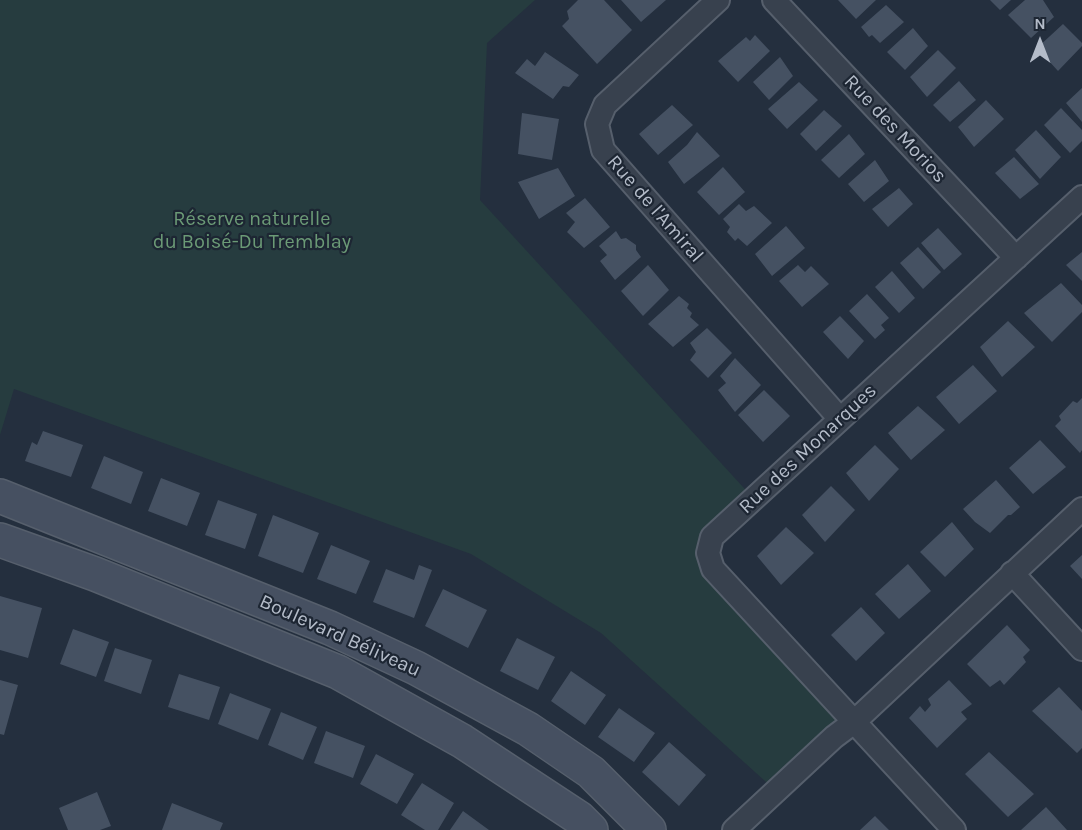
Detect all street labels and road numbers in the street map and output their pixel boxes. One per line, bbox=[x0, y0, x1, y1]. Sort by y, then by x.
street label: Rue des Morios bbox=[839, 70, 951, 188]
street label: Rue de l'Amiral bbox=[602, 150, 708, 268]
street label: Rue des Monarques bbox=[734, 379, 882, 519]
street label: Boulevard Béliveau bbox=[256, 590, 424, 682]

